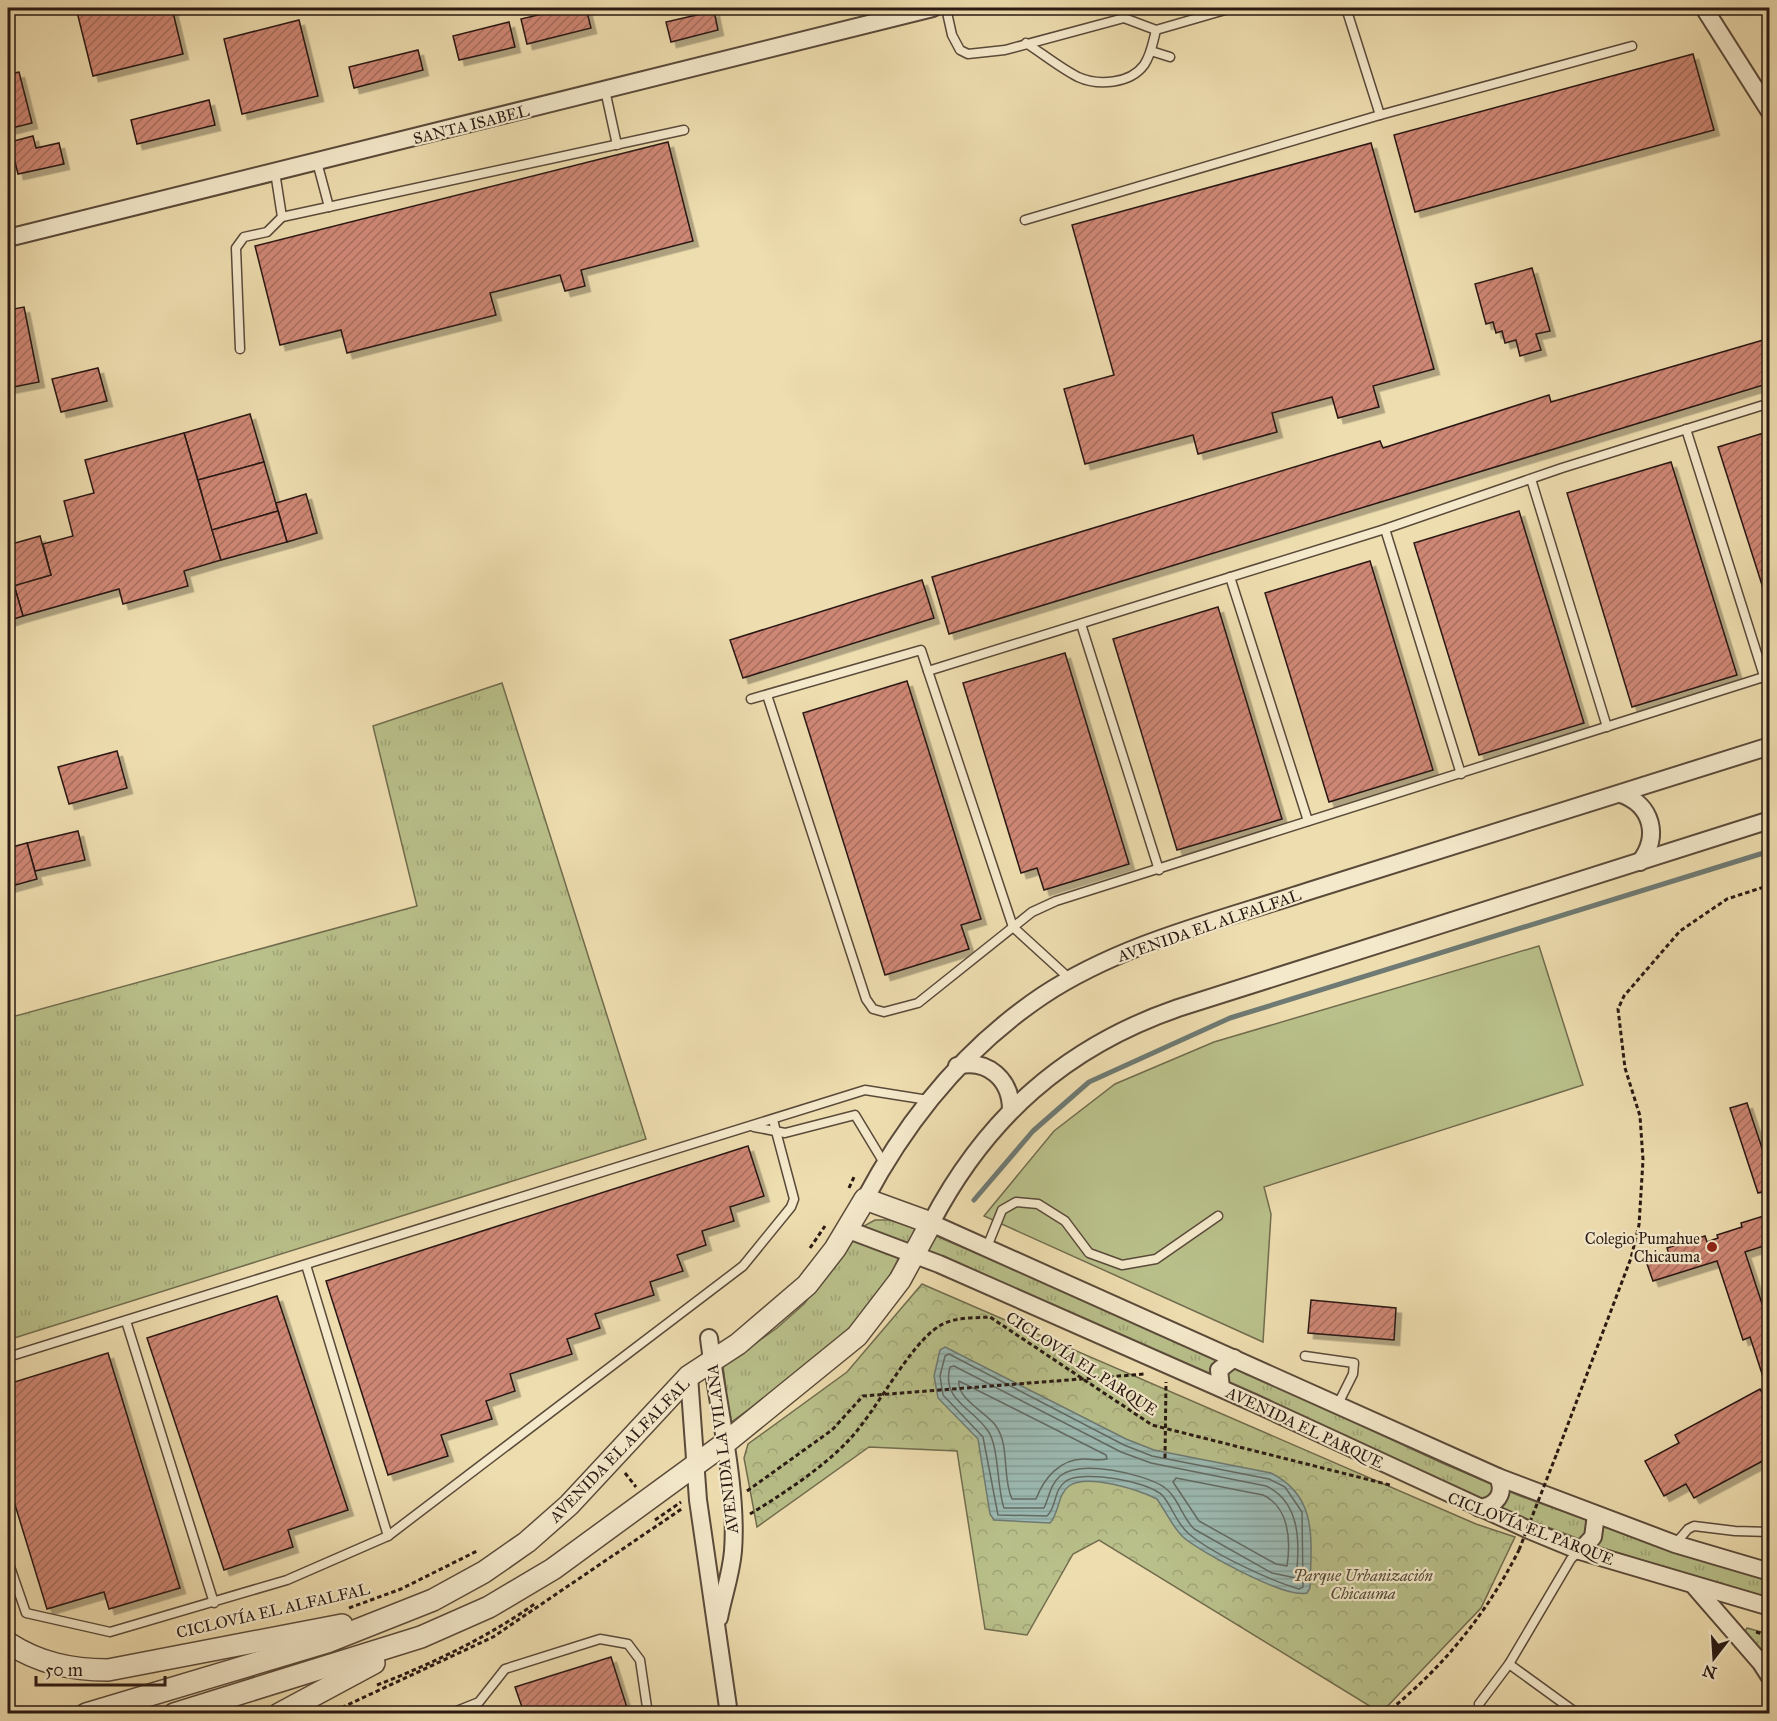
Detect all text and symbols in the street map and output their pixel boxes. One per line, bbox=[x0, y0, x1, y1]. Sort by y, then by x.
street label: SANTA ISABEL bbox=[411, 101, 531, 148]
street label: AVENIDA EL ALFALFAL bbox=[1114, 885, 1304, 966]
place label: Colegio Pumahue Chicauma bbox=[1585, 1229, 1700, 1266]
marker: Colegio Pumahue Chicauma bbox=[1705, 1240, 1719, 1254]
street label: CICLOVÍA EL PARQUE bbox=[1002, 1306, 1162, 1419]
street label: AVENIDA LA VILANA bbox=[703, 1363, 742, 1536]
street label: AVENIDA EL ALFALFAL bbox=[545, 1374, 693, 1527]
street label: AVENIDA EL PARQUE bbox=[1222, 1382, 1387, 1472]
street label: CICLOVÍA EL PARQUE bbox=[1445, 1486, 1617, 1569]
park label: Parque Urbanización Chicauma bbox=[1293, 1566, 1433, 1603]
street label: CICLOVÍA EL ALFALFAL bbox=[174, 1577, 372, 1642]
north arrow bbox=[1684, 1628, 1744, 1688]
scale bar bbox=[36, 1649, 165, 1687]
text: 50 m bbox=[45, 1659, 83, 1681]
text: N bbox=[1700, 1661, 1719, 1683]

